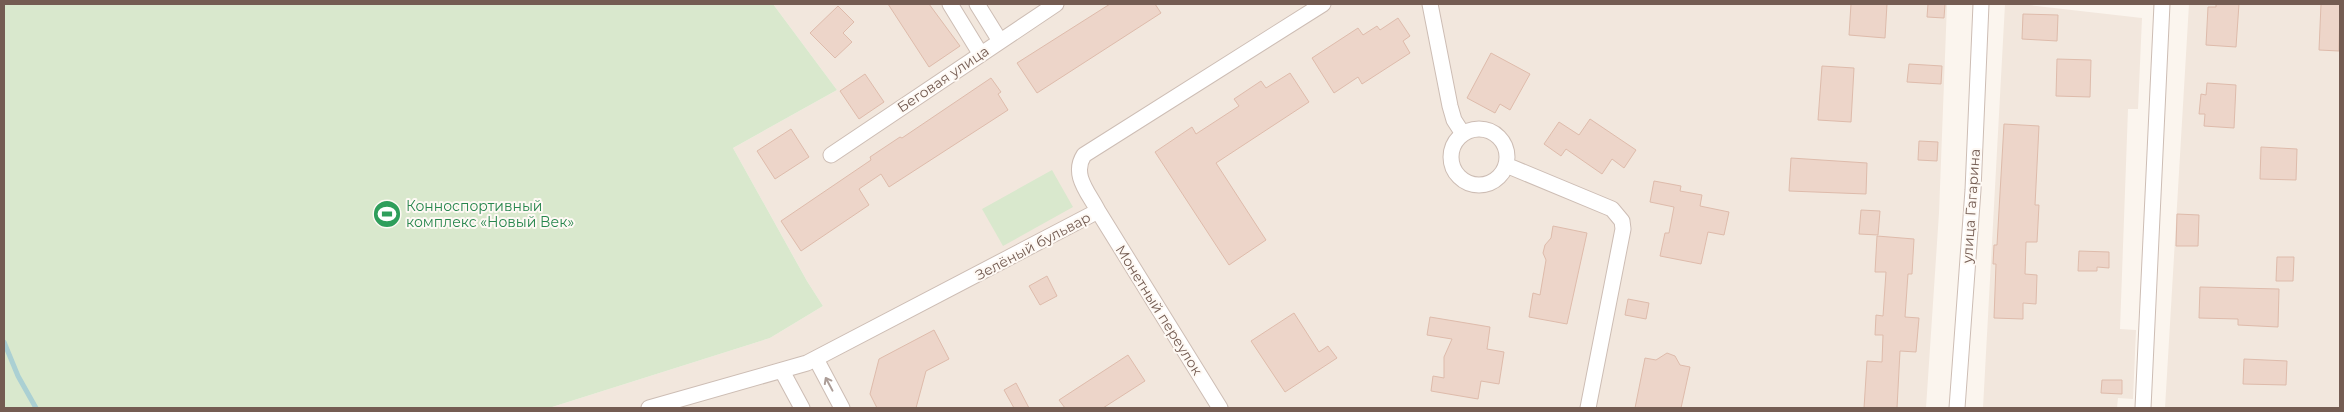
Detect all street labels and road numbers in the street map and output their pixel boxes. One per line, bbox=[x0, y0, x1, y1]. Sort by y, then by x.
street label: Беговая улица bbox=[894, 42, 992, 116]
street label: улица Гагарина bbox=[1958, 148, 1984, 265]
street label: Зелёный бульвар bbox=[972, 208, 1094, 284]
street label: Монетный переулок bbox=[1112, 242, 1206, 378]

